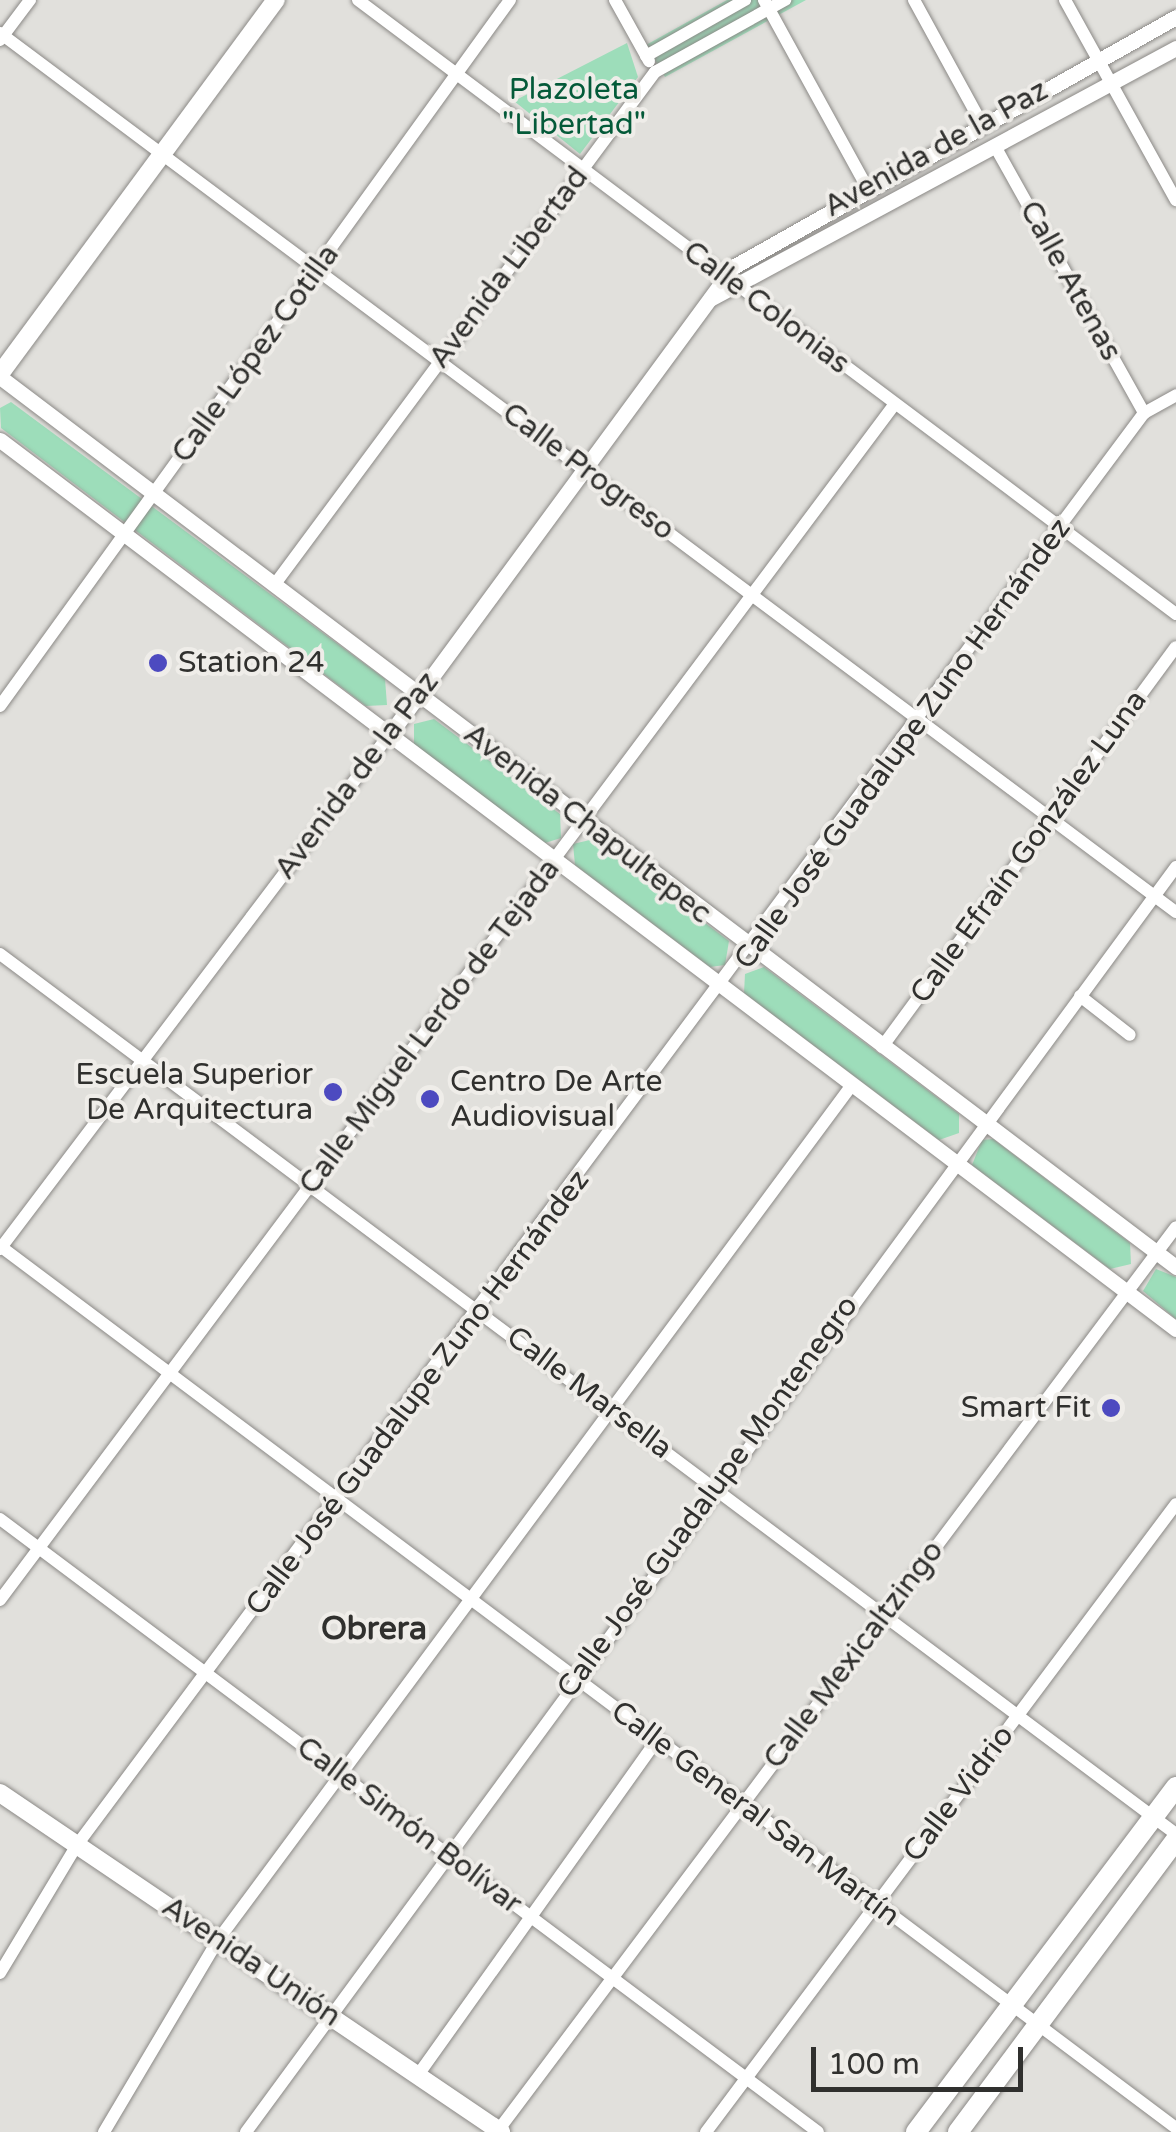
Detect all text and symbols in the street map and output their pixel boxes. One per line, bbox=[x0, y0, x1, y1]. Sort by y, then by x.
park label: Plazoleta "Libertad" bbox=[502, 72, 646, 142]
street label: Avenida de la Paz bbox=[818, 73, 1054, 225]
street label: Avenida Libertad bbox=[422, 160, 596, 376]
street label: Calle Atenas bbox=[1011, 195, 1129, 367]
street label: Calle Colonias bbox=[676, 234, 856, 382]
street label: Calle López Cotilla bbox=[165, 238, 347, 470]
street label: Calle Progreso bbox=[495, 396, 681, 548]
street label: Calle José Guadalupe Zuno Hernández bbox=[727, 512, 1079, 976]
place label: Station 24 bbox=[178, 645, 325, 681]
marker: Station 24 bbox=[147, 652, 169, 674]
street label: Avenida de la Paz bbox=[267, 665, 447, 887]
street label: Calle Efraín González Luna bbox=[903, 683, 1155, 1011]
street label: Avenida Chapultepec bbox=[456, 716, 718, 932]
street label: Calle Miguel Lerdo de Tejada bbox=[292, 852, 568, 1202]
place label: Escuela Superior De Arquitectura bbox=[75, 1057, 313, 1128]
place label: Centro De Arte Audiovisual bbox=[450, 1064, 662, 1134]
marker: Escuela Superior De Arquitectura bbox=[322, 1081, 344, 1103]
marker: Centro De Arte Audiovisual bbox=[419, 1088, 441, 1110]
street label: Calle José Guadalupe Zuno Hernández bbox=[239, 1163, 597, 1623]
street label: Calle José Guadalupe Montenegro bbox=[550, 1289, 866, 1705]
street label: Calle Marsella bbox=[499, 1319, 679, 1467]
place label: Smart Fit bbox=[961, 1390, 1091, 1426]
marker: Smart Fit bbox=[1100, 1397, 1122, 1419]
street label: Calle Mexicaltzingo bbox=[757, 1534, 951, 1776]
district label: Obrera bbox=[321, 1610, 427, 1648]
street label: Calle General San Martín bbox=[604, 1694, 906, 1934]
street label: Calle Vidrio bbox=[896, 1719, 1022, 1869]
street label: Calle Simón Bolívar bbox=[289, 1730, 529, 1922]
street label: Avenida Unión bbox=[155, 1889, 347, 2035]
scale bar bbox=[816, 2027, 1028, 2089]
text: 100 m bbox=[828, 2046, 920, 2083]

